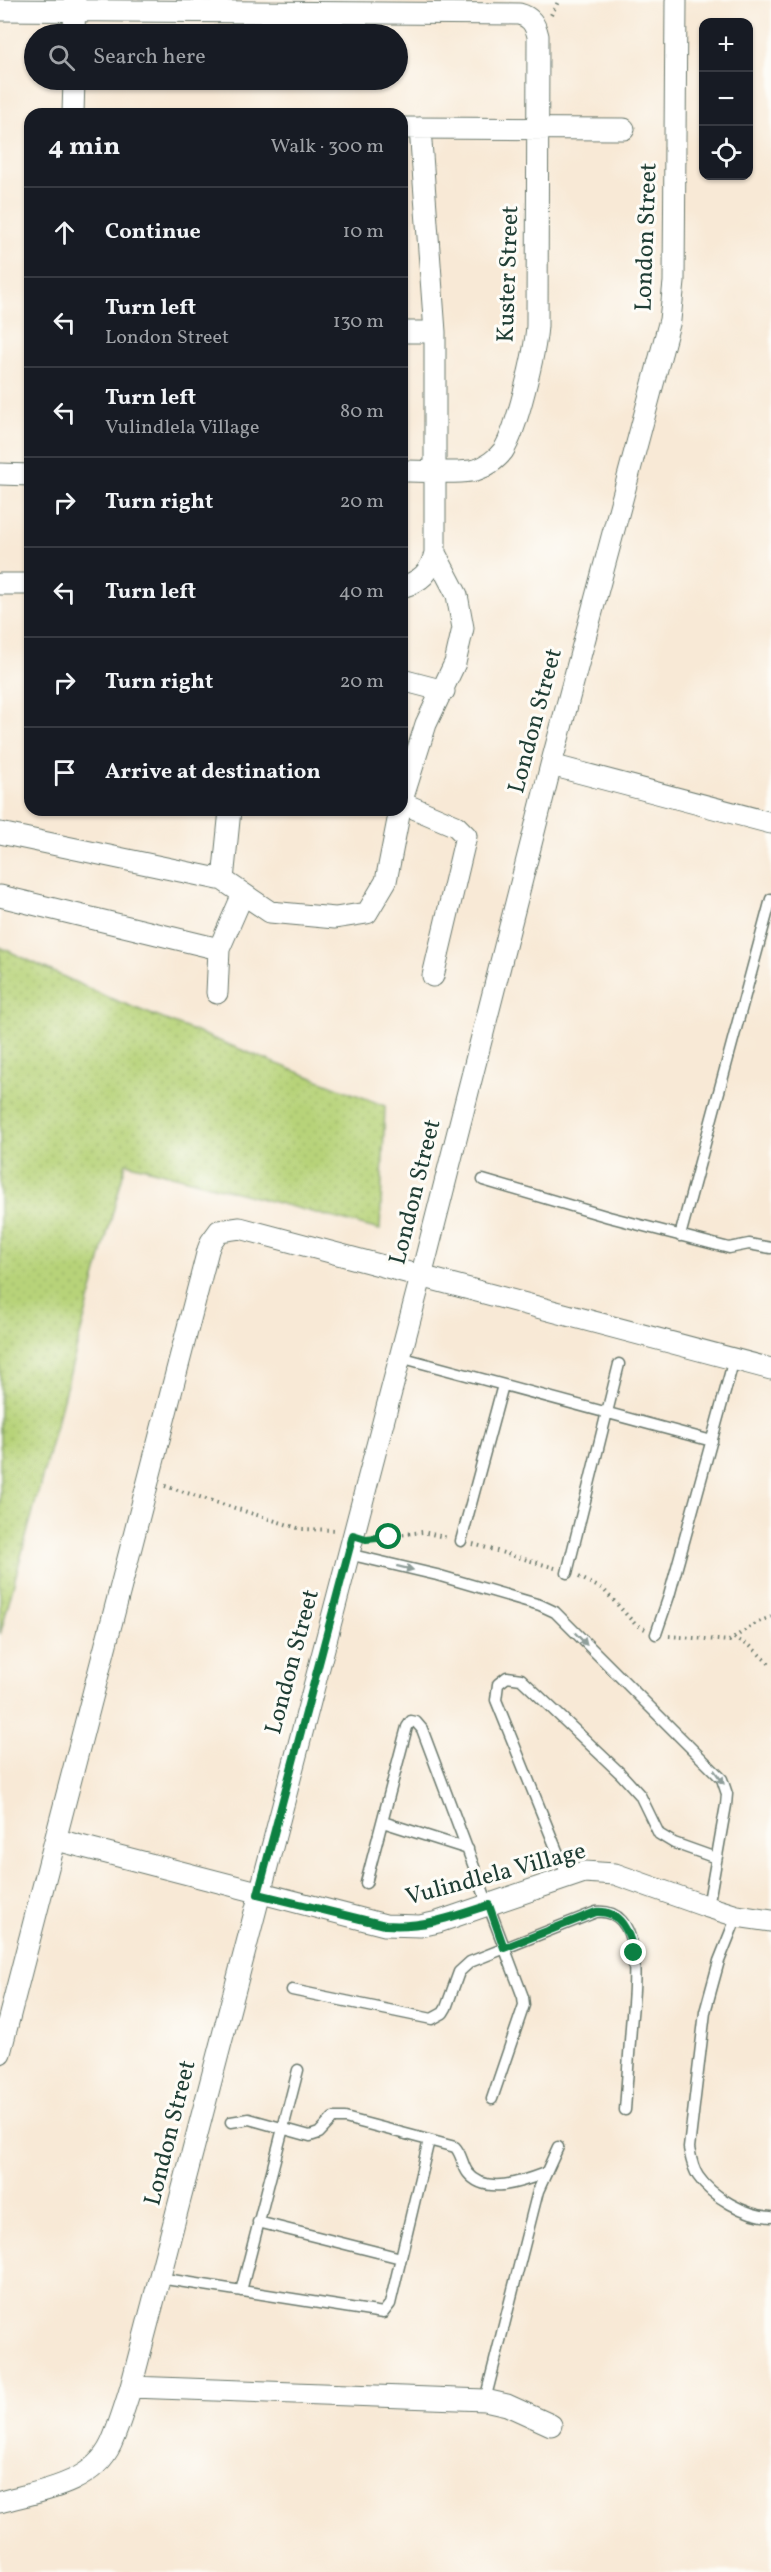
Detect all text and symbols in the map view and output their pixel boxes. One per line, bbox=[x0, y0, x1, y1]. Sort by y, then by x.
map controls bbox=[699, 18, 753, 180]
button: + bbox=[699, 18, 753, 72]
search box bbox=[24, 24, 408, 90]
icon: search bbox=[45, 41, 78, 74]
text: Search here bbox=[93, 42, 206, 73]
button: − bbox=[699, 72, 753, 126]
button: locate bbox=[699, 126, 753, 180]
text: 4 min bbox=[48, 129, 120, 165]
text: Walk · 300 m bbox=[271, 133, 384, 161]
street label: London Street bbox=[627, 162, 667, 312]
street label: Kuster Street bbox=[490, 205, 528, 343]
icon: ahead bbox=[48, 216, 81, 249]
text: Continue bbox=[105, 217, 201, 248]
text: 10 m bbox=[343, 218, 384, 246]
text: Turn left bbox=[105, 293, 196, 324]
icon: left bbox=[48, 306, 81, 339]
text: 130 m bbox=[333, 308, 384, 336]
text: London Street bbox=[105, 324, 229, 352]
text: Turn left bbox=[105, 383, 196, 414]
icon: left bbox=[48, 396, 81, 429]
text: 80 m bbox=[340, 398, 384, 426]
text: Vulindlela Village bbox=[105, 414, 259, 442]
icon: right bbox=[48, 486, 81, 519]
text: Turn right bbox=[105, 487, 213, 518]
text: 20 m bbox=[340, 488, 384, 516]
icon: left bbox=[48, 576, 81, 609]
text: Turn left bbox=[105, 577, 196, 608]
text: 40 m bbox=[339, 578, 384, 606]
street label: London Street bbox=[500, 645, 572, 797]
icon: right bbox=[48, 666, 81, 699]
text: Turn right bbox=[105, 667, 213, 698]
text: 20 m bbox=[340, 668, 384, 696]
icon: arrive bbox=[48, 756, 81, 789]
text: Arrive at destination bbox=[105, 757, 321, 788]
street label: London Street bbox=[381, 1116, 451, 1268]
route start bbox=[375, 1523, 401, 1549]
one-way arrow bbox=[396, 1563, 414, 1573]
street label: London Street bbox=[257, 1586, 329, 1738]
one-way arrow bbox=[574, 1632, 588, 1646]
one-way arrow bbox=[713, 1769, 725, 1785]
street label: Vulindlela Village bbox=[402, 1835, 590, 1915]
route end bbox=[620, 1939, 646, 1965]
street label: London Street bbox=[136, 2057, 206, 2209]

